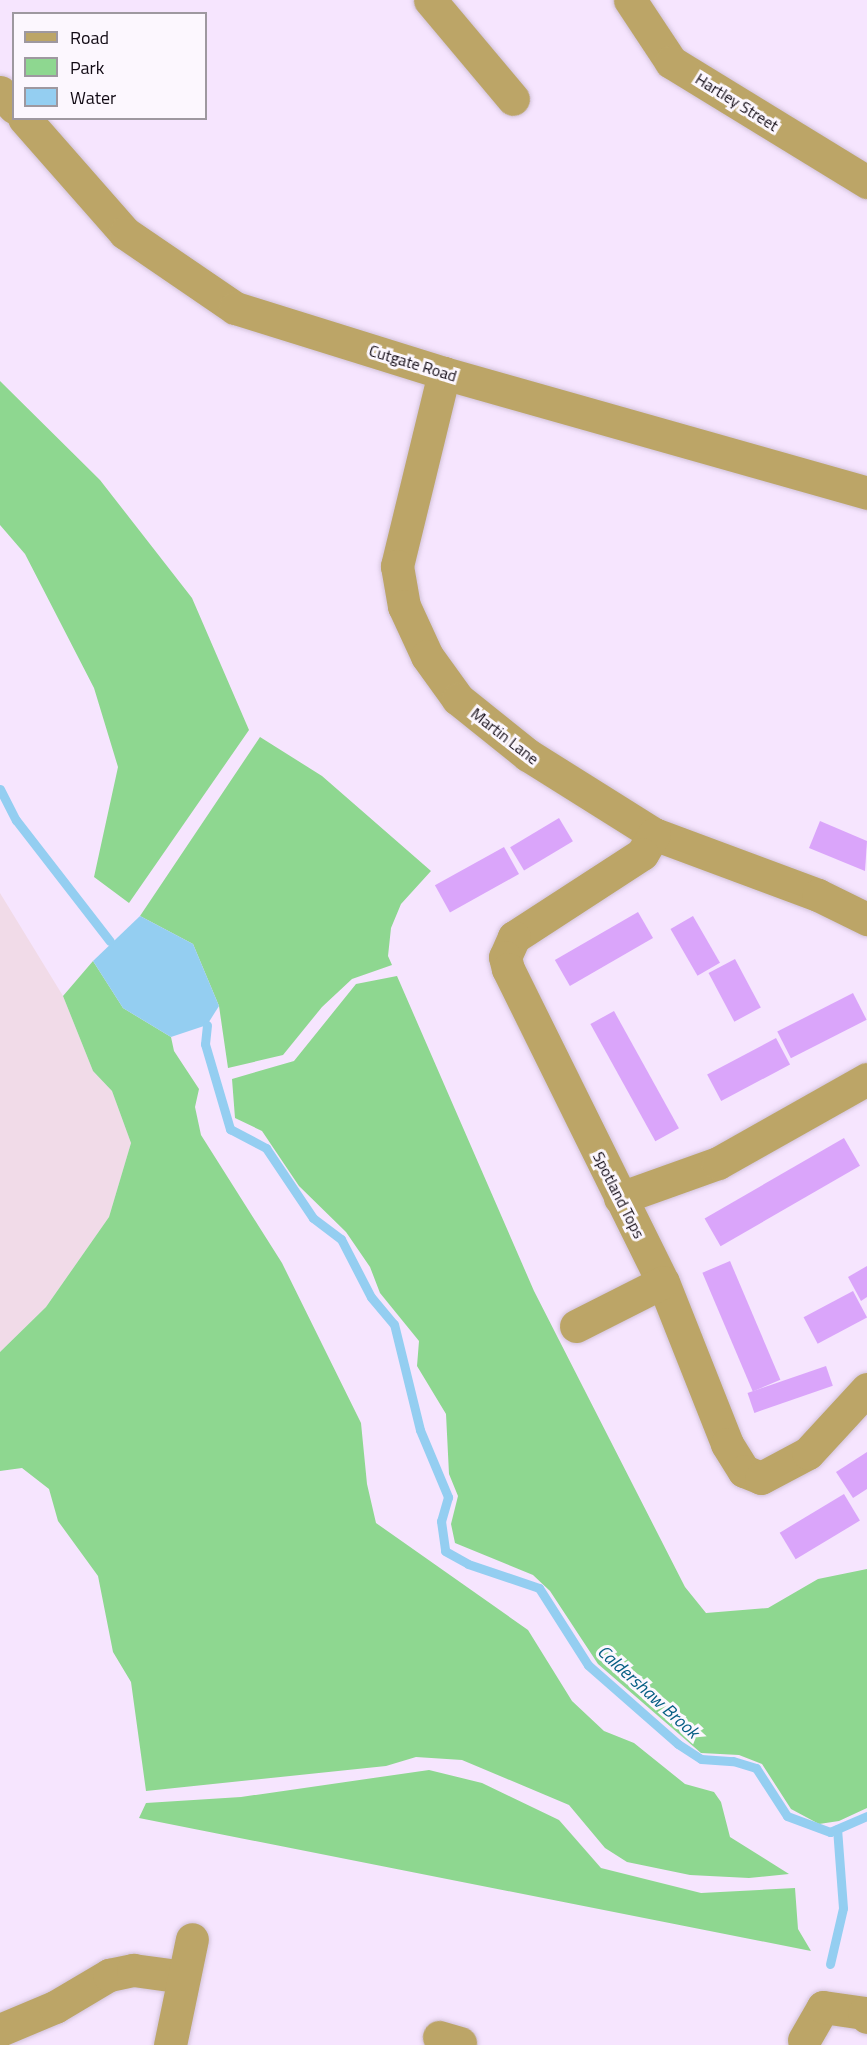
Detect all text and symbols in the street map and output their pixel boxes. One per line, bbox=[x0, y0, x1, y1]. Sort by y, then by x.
legend bbox=[12, 12, 207, 120]
text: Road bbox=[70, 24, 109, 51]
text: Park bbox=[70, 54, 104, 81]
street label: Hartley Street bbox=[692, 69, 782, 135]
text: Water bbox=[70, 84, 116, 111]
street label: Cutgate Road bbox=[367, 341, 459, 385]
street label: Martin Lane bbox=[467, 704, 543, 768]
street label: Spotland Tops bbox=[589, 1148, 649, 1242]
water label: Caldershaw Brook bbox=[593, 1641, 703, 1743]

